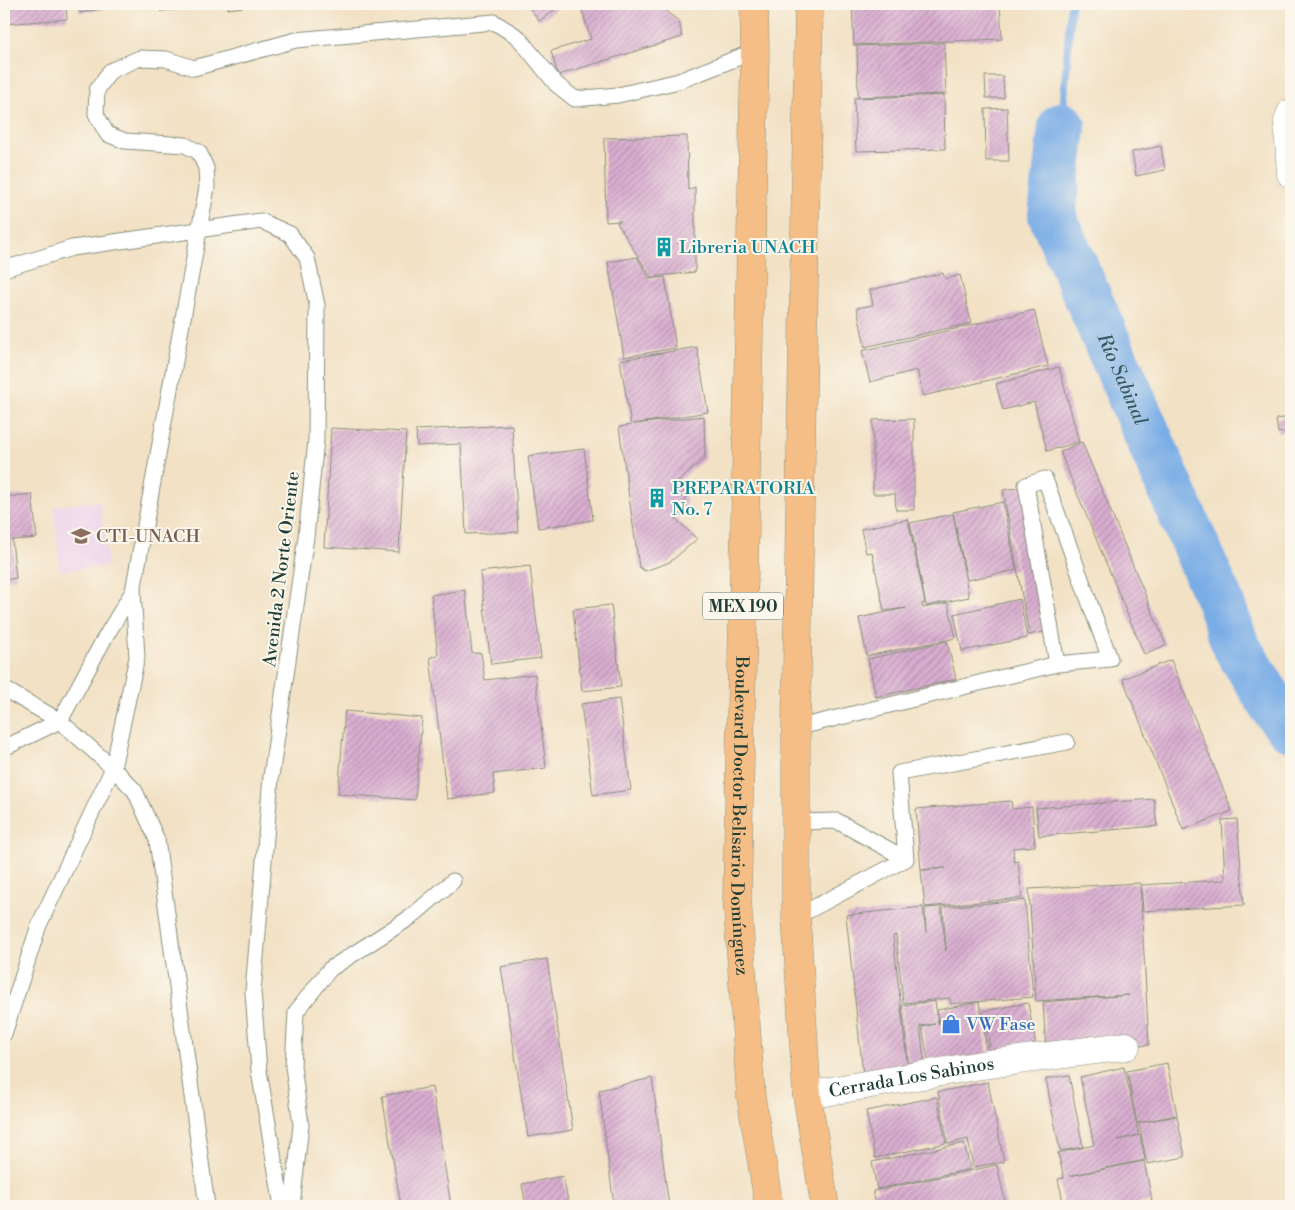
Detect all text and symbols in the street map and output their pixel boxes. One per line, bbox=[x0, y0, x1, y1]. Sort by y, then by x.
building icon: Libreria UNACH bbox=[653, 236, 675, 258]
place label: Libreria UNACH bbox=[679, 236, 816, 259]
water label: Río Sabinal bbox=[1091, 329, 1153, 429]
street label: Avenida 2 Norte Oriente bbox=[258, 470, 305, 669]
place label: PREPARATORIA No. 7 bbox=[672, 477, 815, 521]
building icon: PREPARATORIA No. 7 bbox=[646, 487, 668, 509]
school or university icon: CTI-UNACH bbox=[70, 525, 92, 547]
place label: CTI-UNACH bbox=[96, 525, 201, 548]
road number: MEX 190 bbox=[703, 592, 783, 620]
street label: Boulevard Doctor Belisario Domínguez bbox=[725, 655, 753, 976]
shop icon: VW Fase bbox=[940, 1013, 962, 1035]
place label: VW Fase bbox=[965, 1013, 1036, 1036]
street label: Cerrada Los Sabinos bbox=[827, 1052, 996, 1103]

